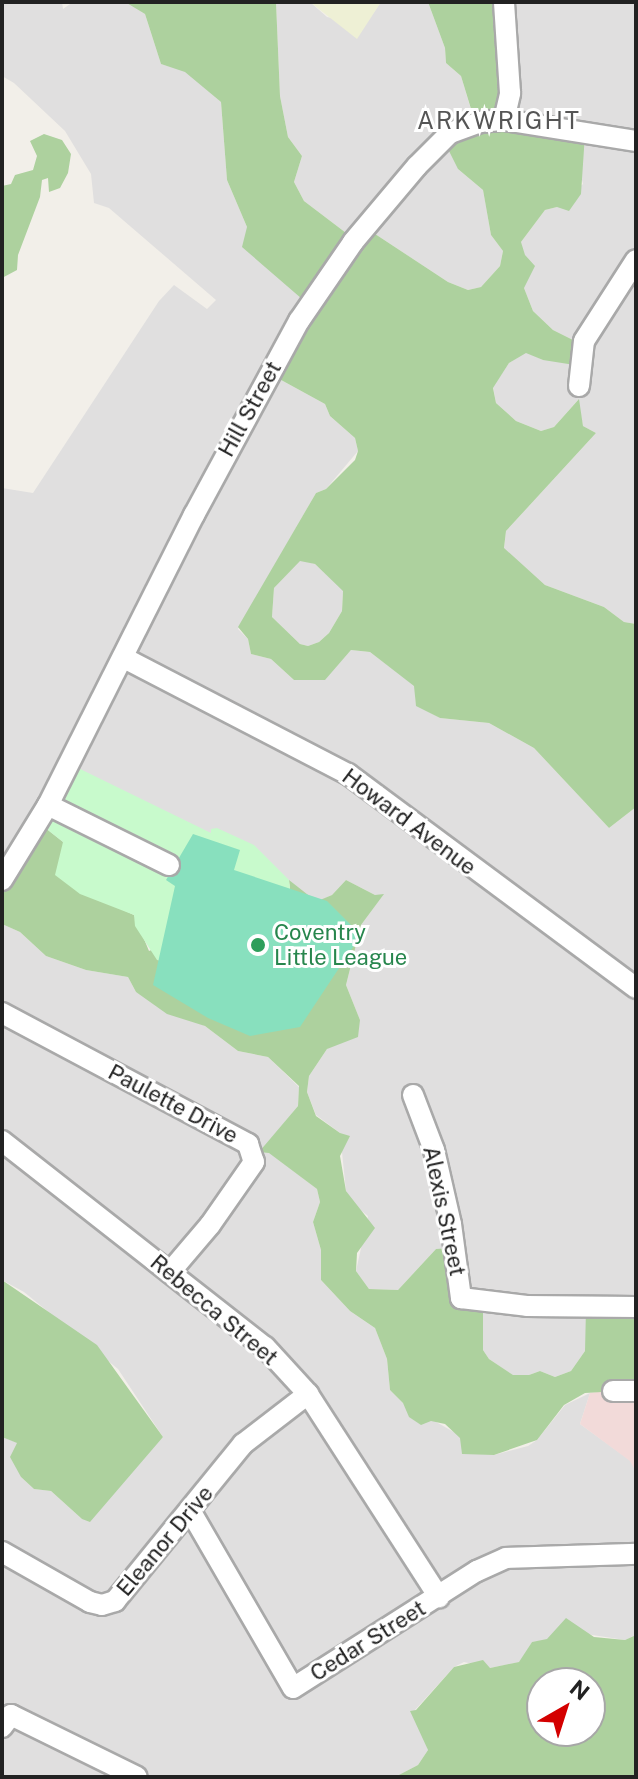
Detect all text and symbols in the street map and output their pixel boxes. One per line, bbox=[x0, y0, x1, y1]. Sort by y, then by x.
district label: ARKWRIGHT bbox=[417, 107, 581, 135]
street label: Hill Street bbox=[213, 357, 287, 461]
street label: Howard Avenue bbox=[337, 763, 481, 881]
place label: Coventry Little League bbox=[274, 919, 407, 970]
marker: Coventry Little League bbox=[249, 936, 267, 954]
street label: Paulette Drive bbox=[104, 1059, 242, 1149]
street label: Alexis Street bbox=[417, 1144, 471, 1278]
street label: Rebecca Street bbox=[145, 1249, 283, 1371]
street label: Eleanor Drive bbox=[111, 1481, 219, 1601]
street label: Cedar Street bbox=[305, 1595, 431, 1687]
north arrow bbox=[526, 1667, 606, 1747]
text: N bbox=[565, 1674, 595, 1705]

